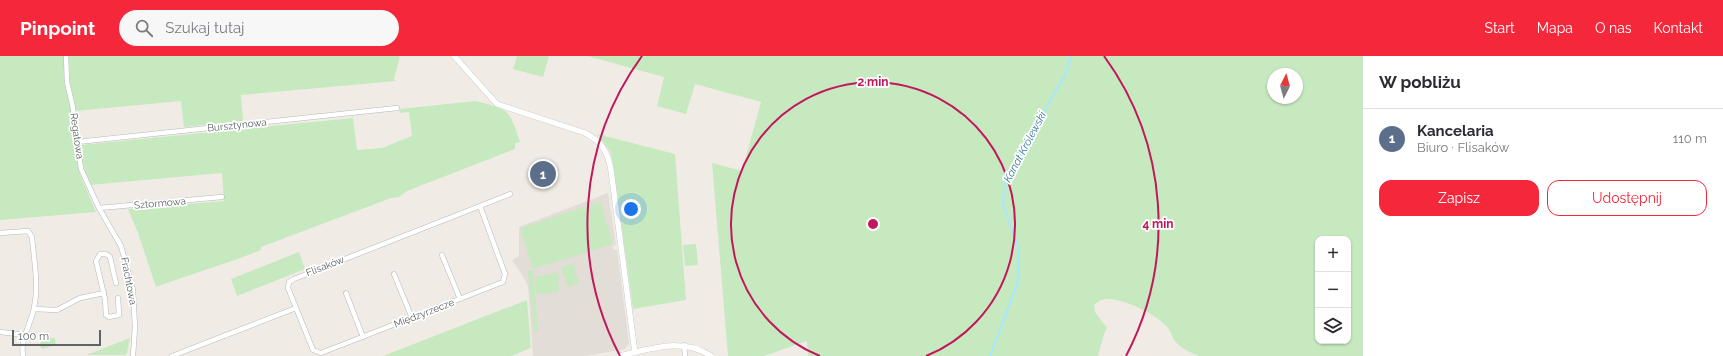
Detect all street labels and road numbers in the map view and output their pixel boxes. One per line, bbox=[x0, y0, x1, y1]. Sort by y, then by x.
street label: Regatowa bbox=[68, 112, 86, 160]
street label: Bursztynowa bbox=[207, 116, 267, 134]
street label: Sztormowa bbox=[134, 195, 186, 211]
street label: Flisaków bbox=[304, 254, 346, 278]
street label: Frachtowa bbox=[119, 256, 139, 306]
street label: Międzyrzecze bbox=[392, 296, 456, 330]

